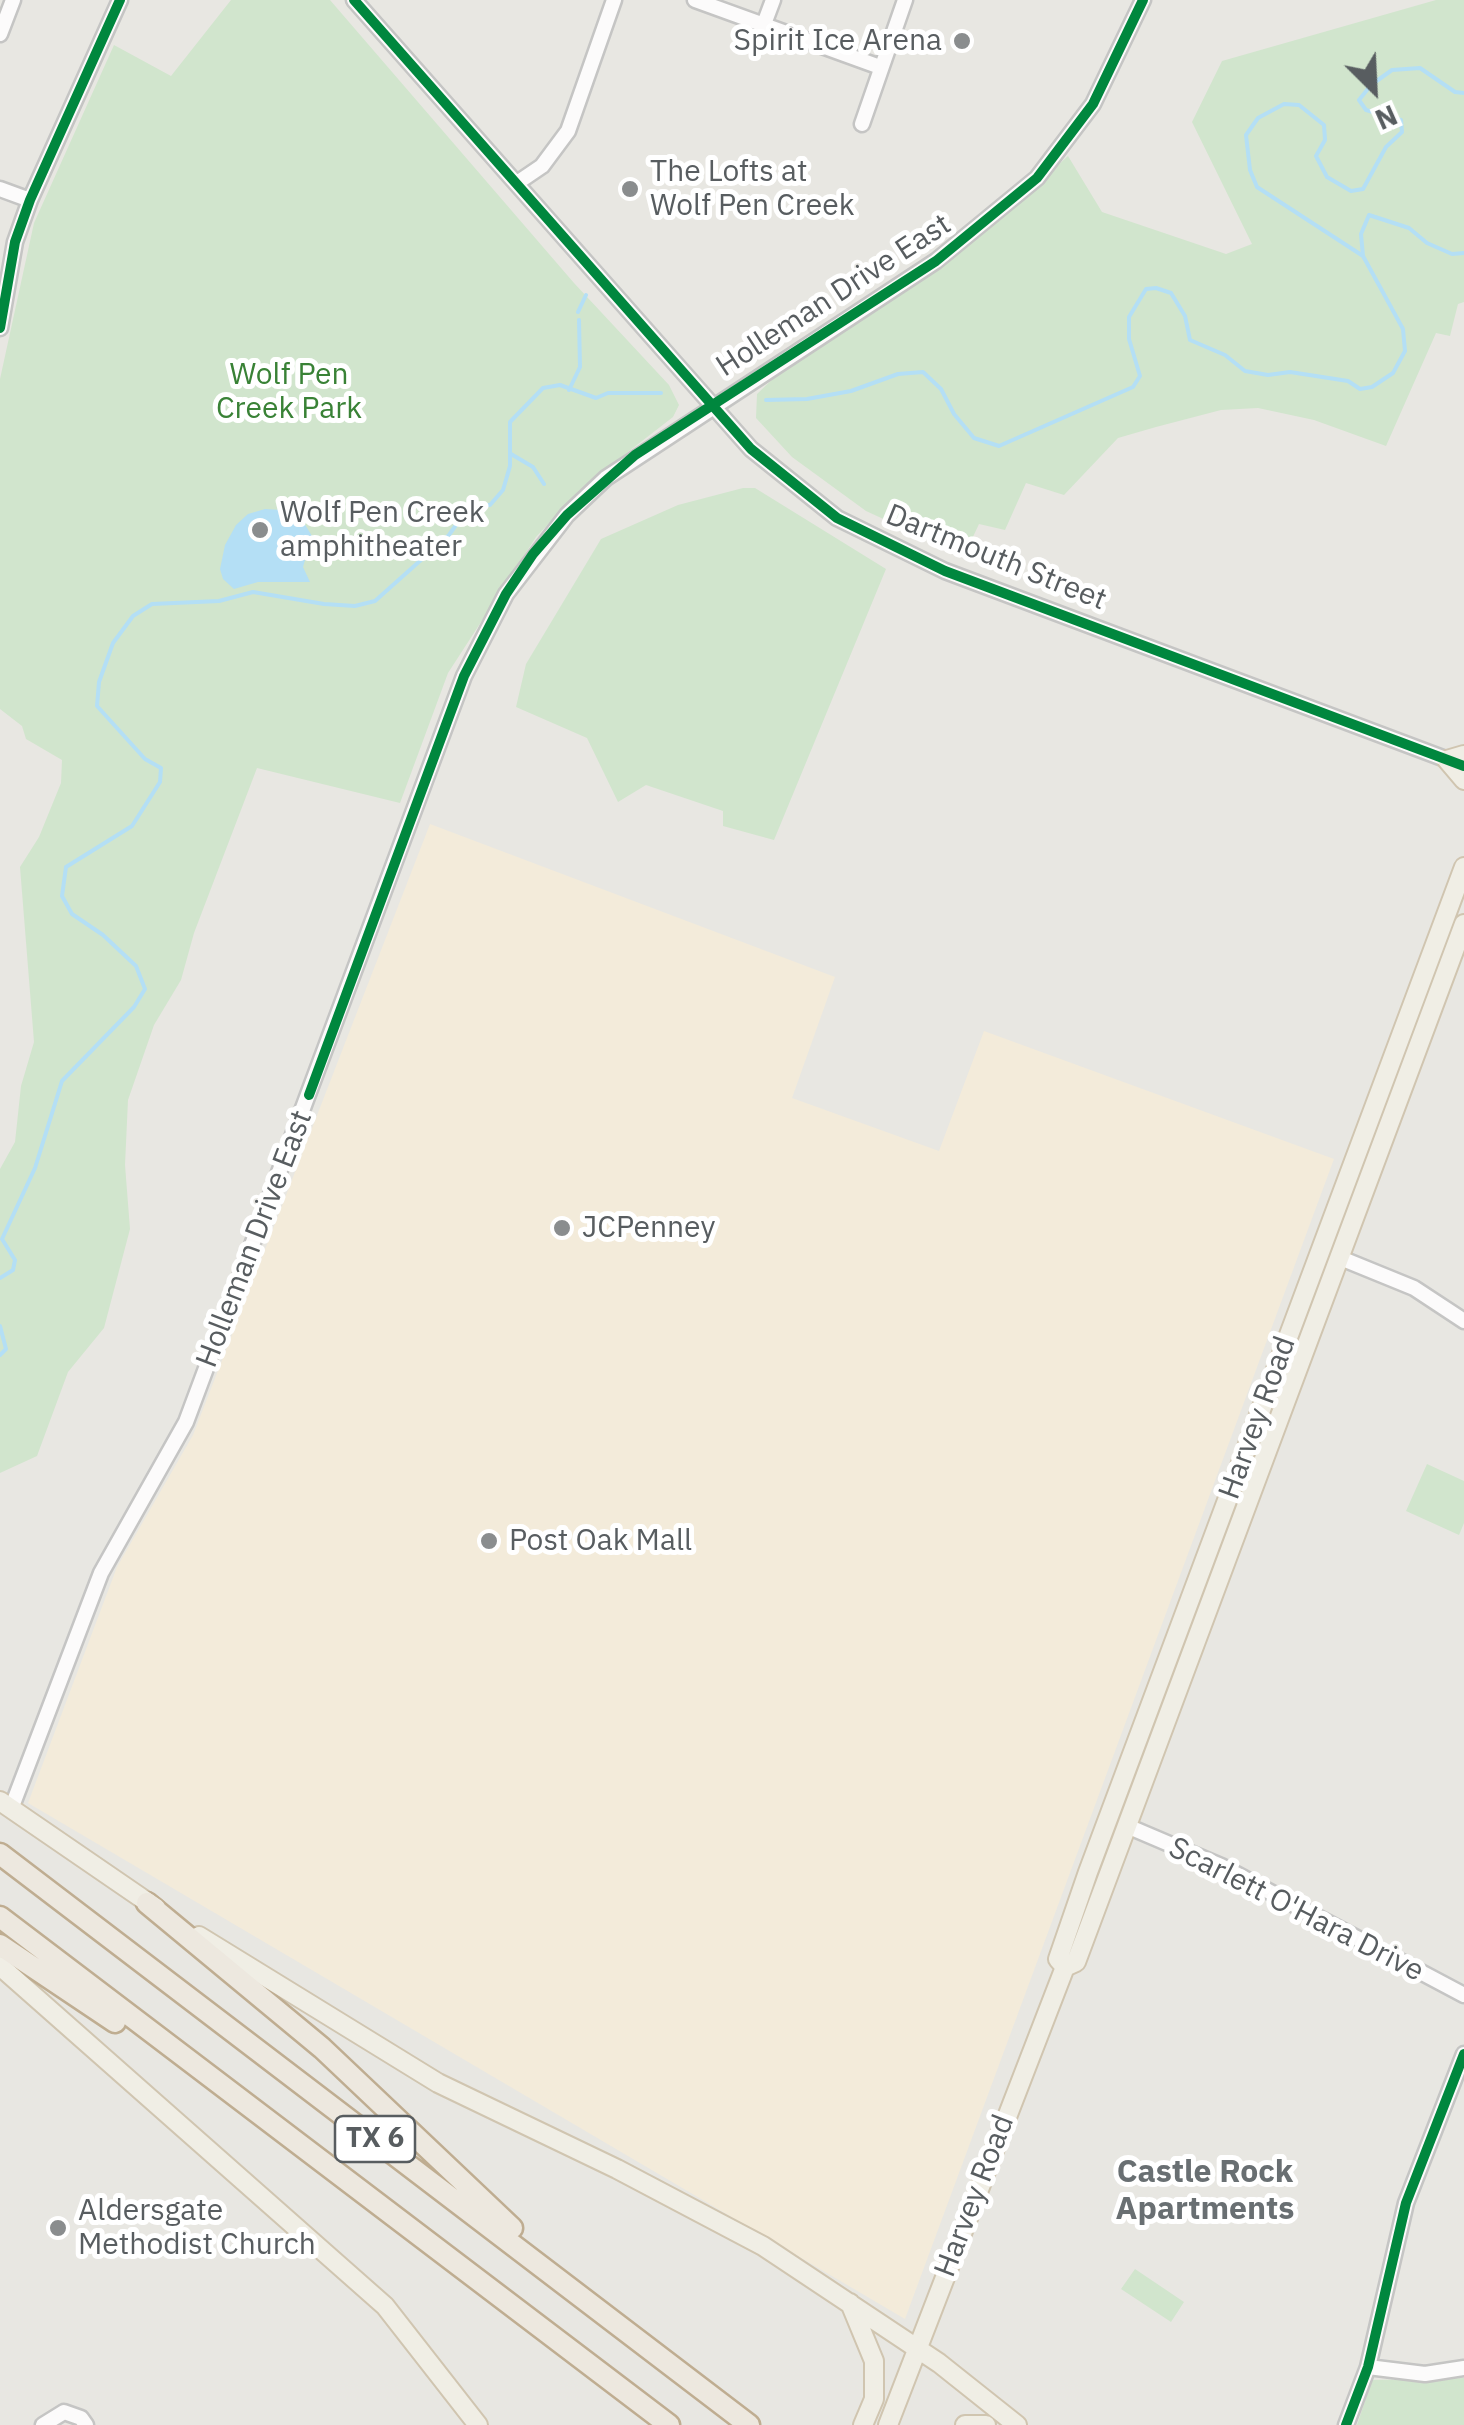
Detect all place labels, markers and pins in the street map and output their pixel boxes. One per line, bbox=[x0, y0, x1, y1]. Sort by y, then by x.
place label: Spirit Ice Arena bbox=[734, 23, 942, 59]
marker: Spirit Ice Arena bbox=[951, 30, 973, 52]
place label: The Lofts at Wolf Pen Creek bbox=[650, 154, 854, 224]
marker: The Lofts at Wolf Pen Creek bbox=[619, 178, 641, 200]
place label: Wolf Pen Creek amphitheater bbox=[280, 495, 484, 566]
marker: Wolf Pen Creek amphitheater bbox=[249, 519, 271, 541]
place label: JCPenney bbox=[582, 1210, 715, 1246]
marker: JCPenney bbox=[551, 1217, 573, 1239]
place label: Post Oak Mall bbox=[509, 1523, 692, 1559]
marker: Post Oak Mall bbox=[478, 1530, 500, 1552]
place label: Aldersgate Methodist Church bbox=[78, 2193, 316, 2264]
marker: Aldersgate Methodist Church bbox=[47, 2217, 69, 2239]

